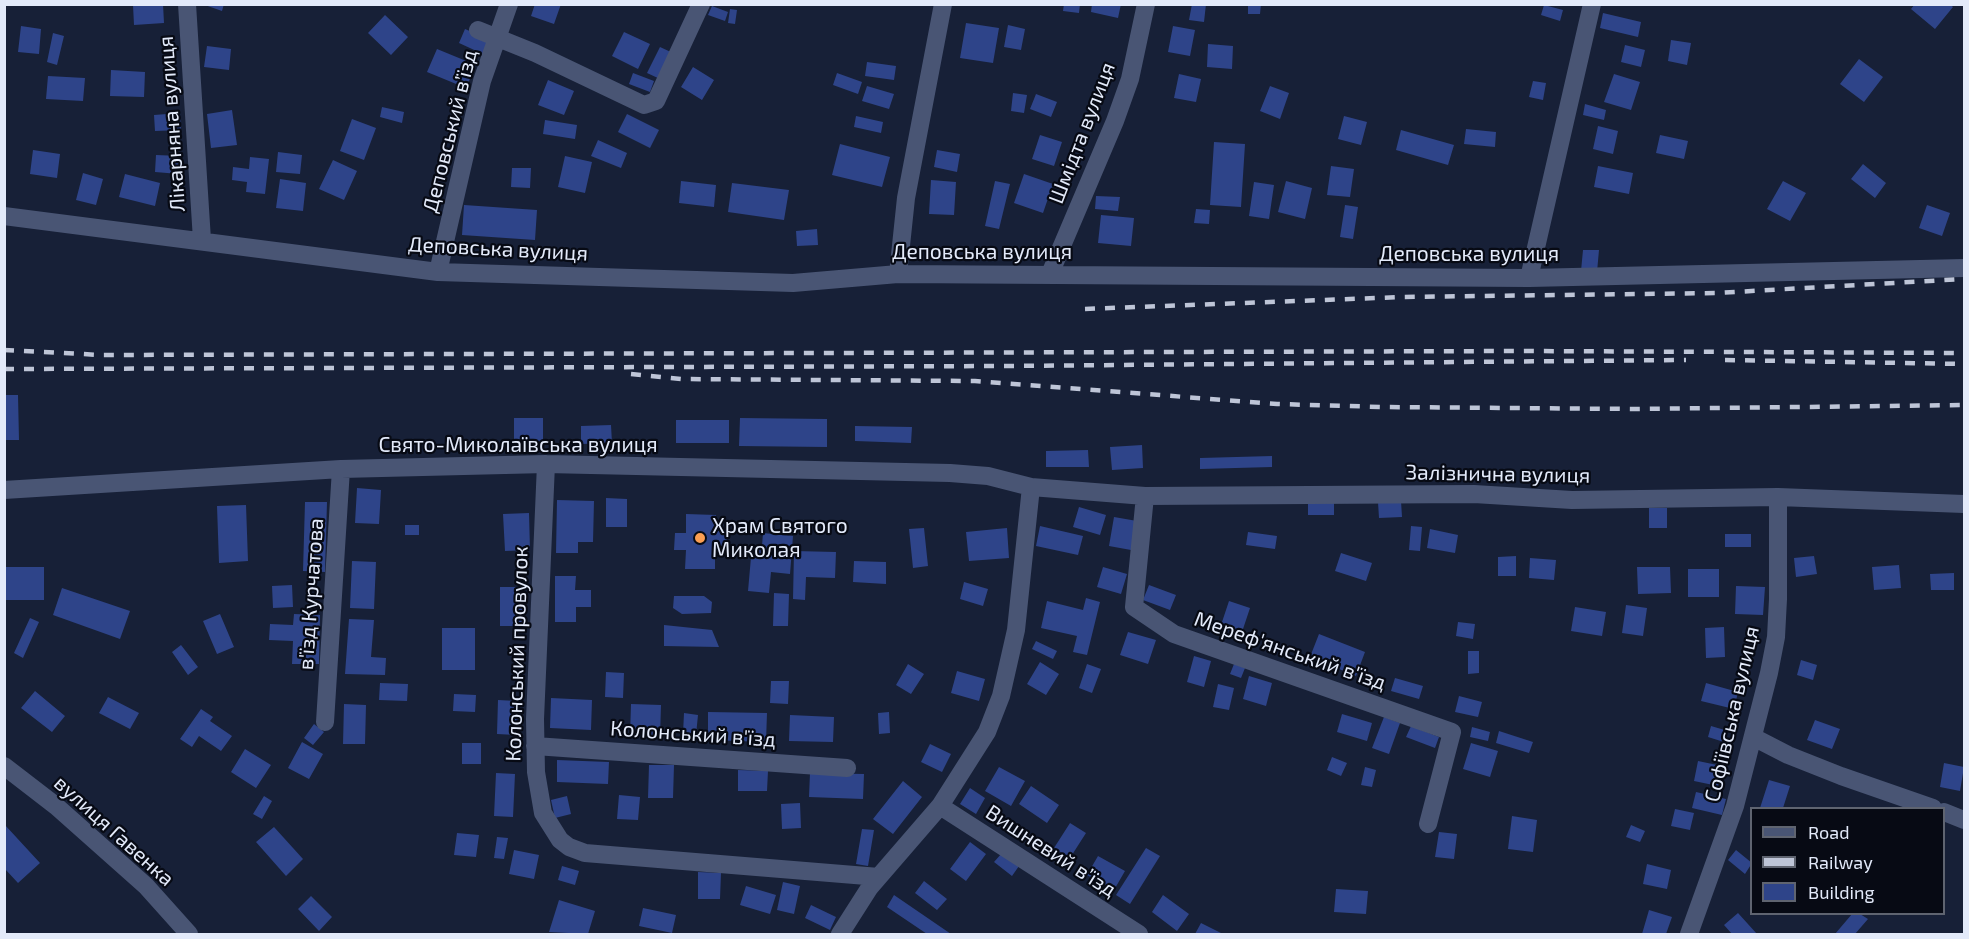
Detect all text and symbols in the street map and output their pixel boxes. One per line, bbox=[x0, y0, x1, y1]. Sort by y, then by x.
street label: Лікарняна вулиця bbox=[153, 35, 191, 213]
street label: Деповський в’їзд bbox=[418, 47, 482, 215]
street label: Шмідта вулиця bbox=[1044, 59, 1120, 207]
street label: Деповська вулиця bbox=[407, 232, 589, 266]
street label: Деповська вулиця bbox=[892, 239, 1072, 265]
street label: Деповська вулиця bbox=[1379, 241, 1559, 267]
street label: Свято-Миколаївська вулиця bbox=[378, 432, 658, 458]
street label: Залізнична вулиця bbox=[1405, 460, 1591, 488]
place label: Храм Святого Миколая bbox=[712, 513, 848, 563]
street label: в'їзд Курчатова bbox=[293, 517, 329, 671]
marker: Храм Святого Миколая bbox=[693, 531, 707, 545]
street label: Колонський провулок bbox=[501, 546, 533, 762]
street label: Мереф'янський в'їзд bbox=[1191, 606, 1389, 696]
street label: Софіївська вулиця bbox=[1700, 624, 1764, 804]
street label: Колонський в'їзд bbox=[609, 716, 777, 752]
street label: вулиця Гавенка bbox=[49, 771, 179, 891]
street label: Вишневий в’їзд bbox=[981, 799, 1121, 903]
legend bbox=[1750, 807, 1945, 915]
text: Road bbox=[1808, 821, 1849, 843]
text: Railway bbox=[1808, 851, 1873, 873]
text: Building bbox=[1808, 881, 1875, 903]

